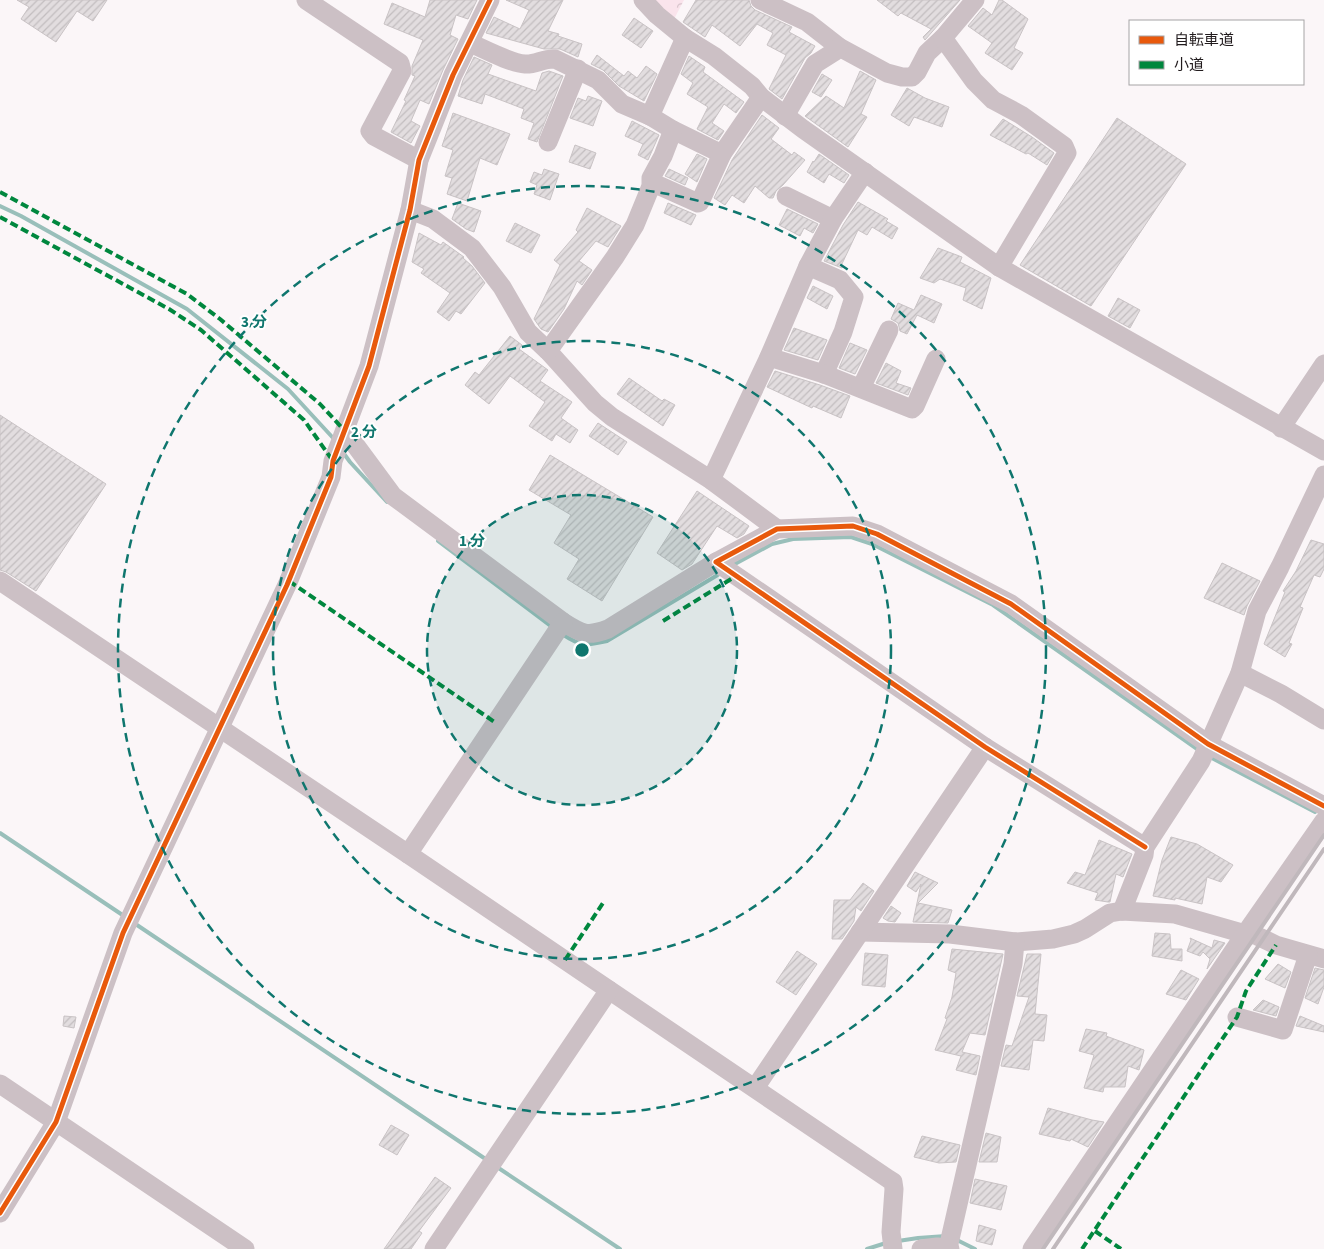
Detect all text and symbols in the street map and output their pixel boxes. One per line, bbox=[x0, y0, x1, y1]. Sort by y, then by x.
legend bbox=[1129, 20, 1304, 85]
text: 自転車道 bbox=[1174, 30, 1234, 51]
text: 小道 bbox=[1174, 55, 1204, 76]
text: 3 分 bbox=[241, 312, 267, 333]
text: 2 分 bbox=[351, 422, 377, 443]
text: 1 分 bbox=[459, 531, 485, 552]
centre of rings bbox=[573, 641, 591, 659]

